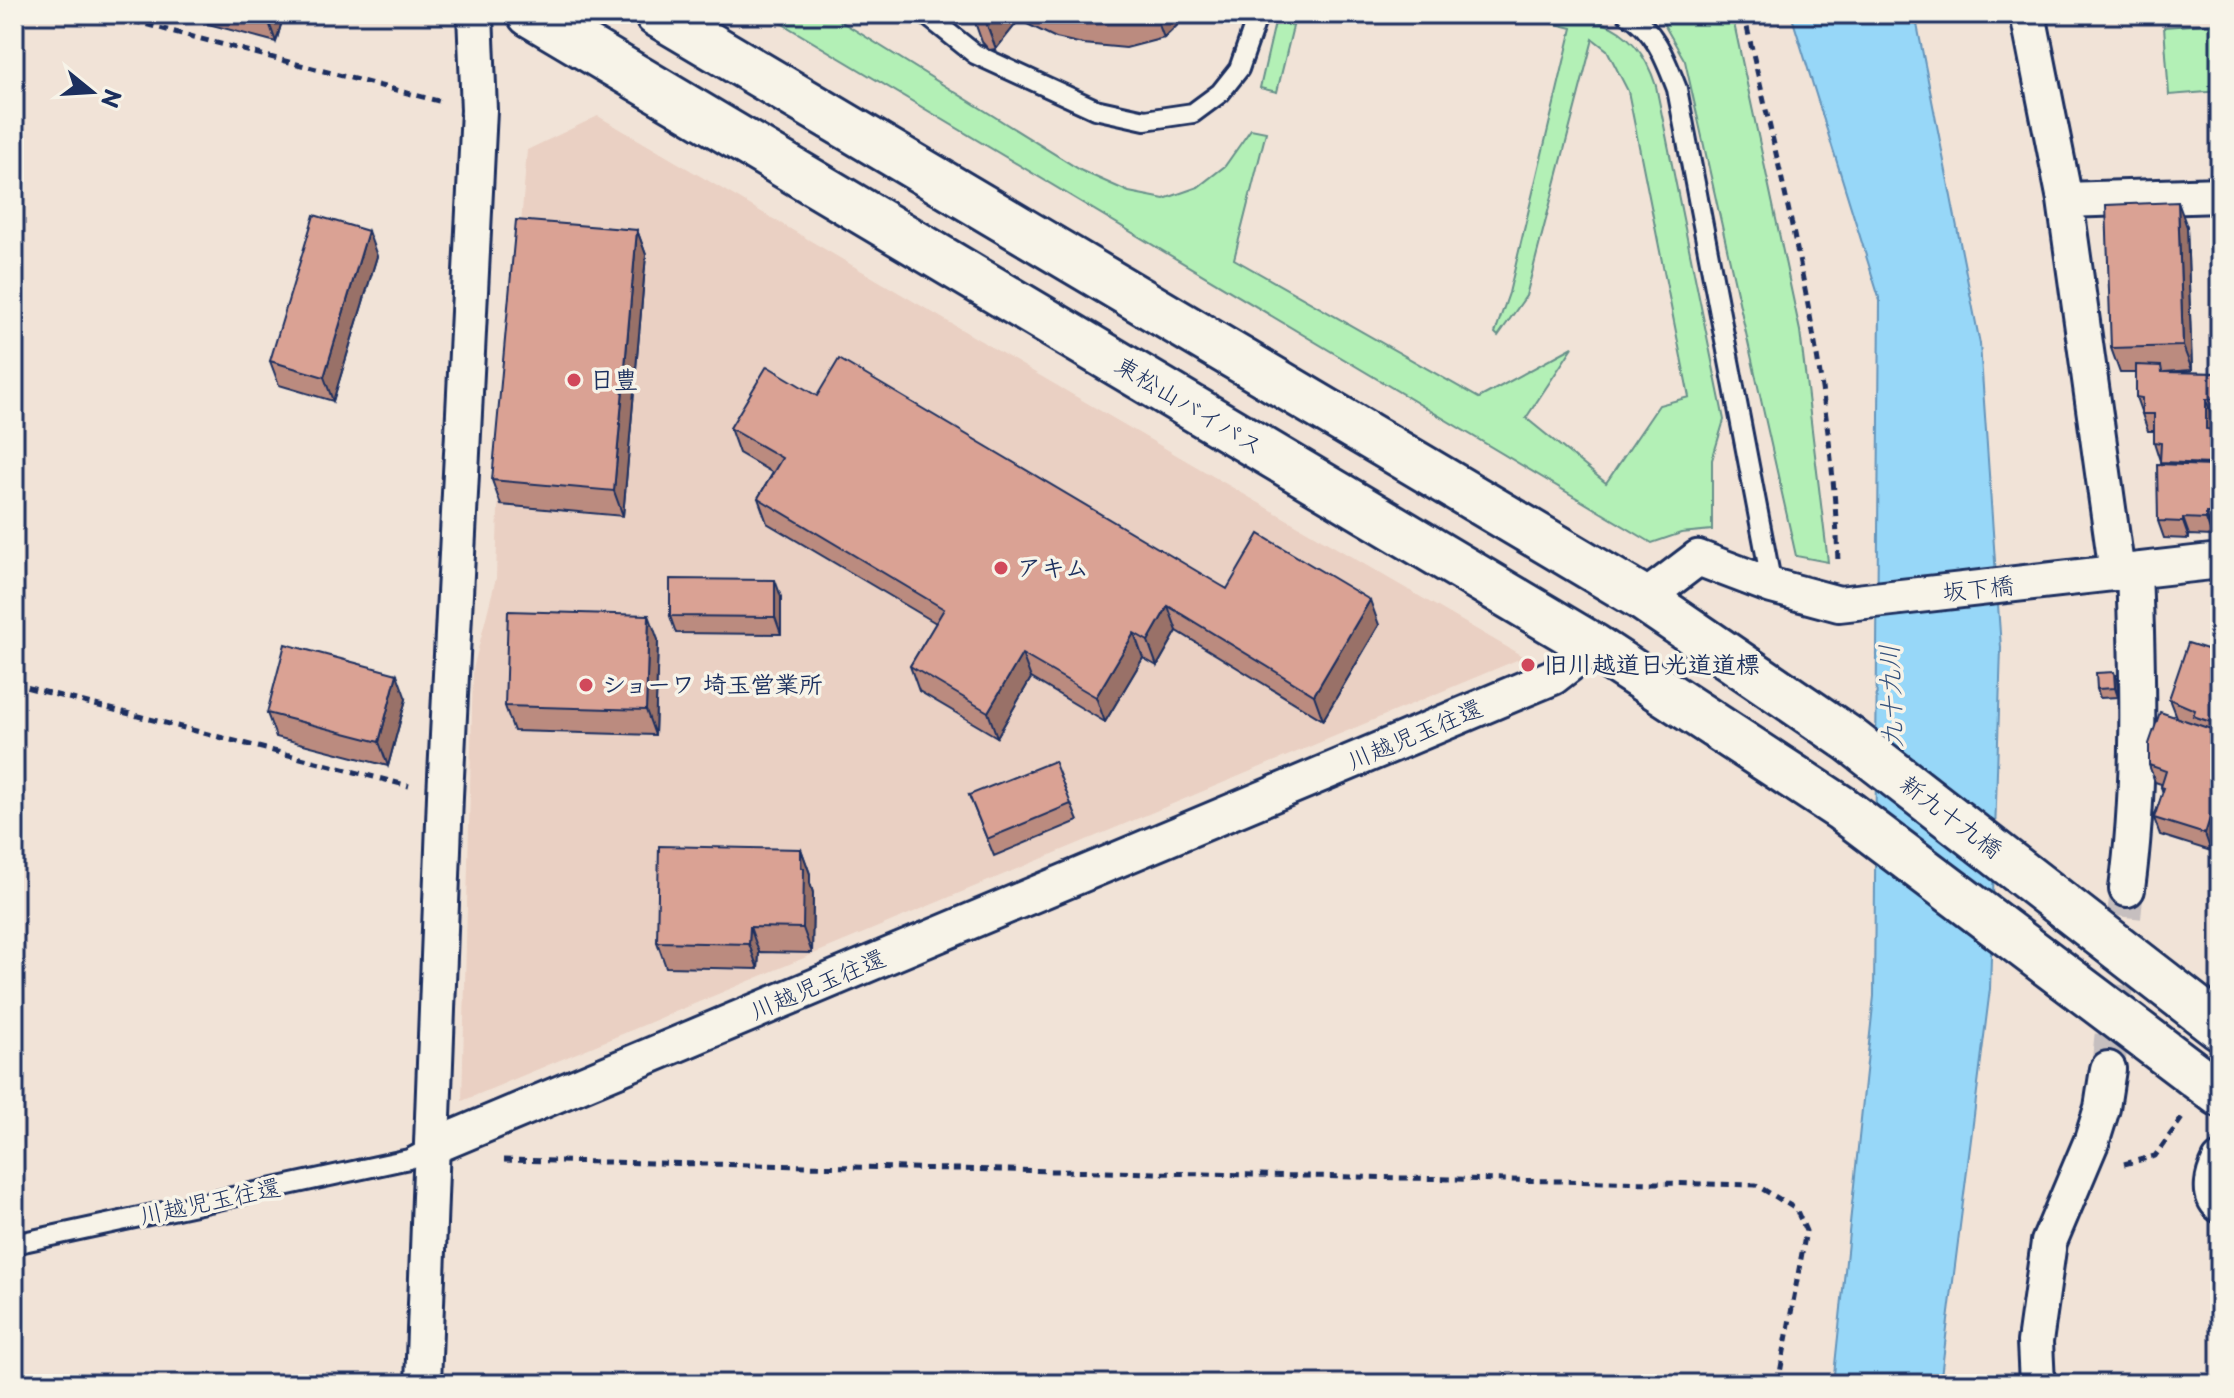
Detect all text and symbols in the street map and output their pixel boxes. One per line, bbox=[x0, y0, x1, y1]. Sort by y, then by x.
north arrow bbox=[52, 52, 132, 132]
text: N bbox=[94, 85, 131, 112]
street label: 東松山バイパス bbox=[1109, 346, 1271, 463]
place label: 日豊 bbox=[590, 360, 638, 396]
marker: 日豊 bbox=[565, 371, 583, 389]
place label: アキム bbox=[1017, 548, 1089, 584]
marker: アキム bbox=[992, 559, 1010, 577]
street label: 坂下橋 bbox=[1940, 565, 2015, 609]
water label: 九十九川 bbox=[1868, 643, 1911, 749]
place label: 旧川越道日光道道標 bbox=[1544, 645, 1760, 681]
marker: 旧川越道日光道道標 bbox=[1519, 656, 1537, 674]
place label: ショーワ 埼玉営業所 bbox=[602, 665, 823, 701]
marker: ショーワ 埼玉営業所 bbox=[577, 676, 595, 694]
street label: 川越児玉往還 bbox=[1341, 688, 1488, 778]
street label: 新九十九橋 bbox=[1893, 765, 2011, 866]
street label: 川越児玉往還 bbox=[744, 938, 891, 1028]
street label: 川越児玉往還 bbox=[135, 1167, 284, 1233]

